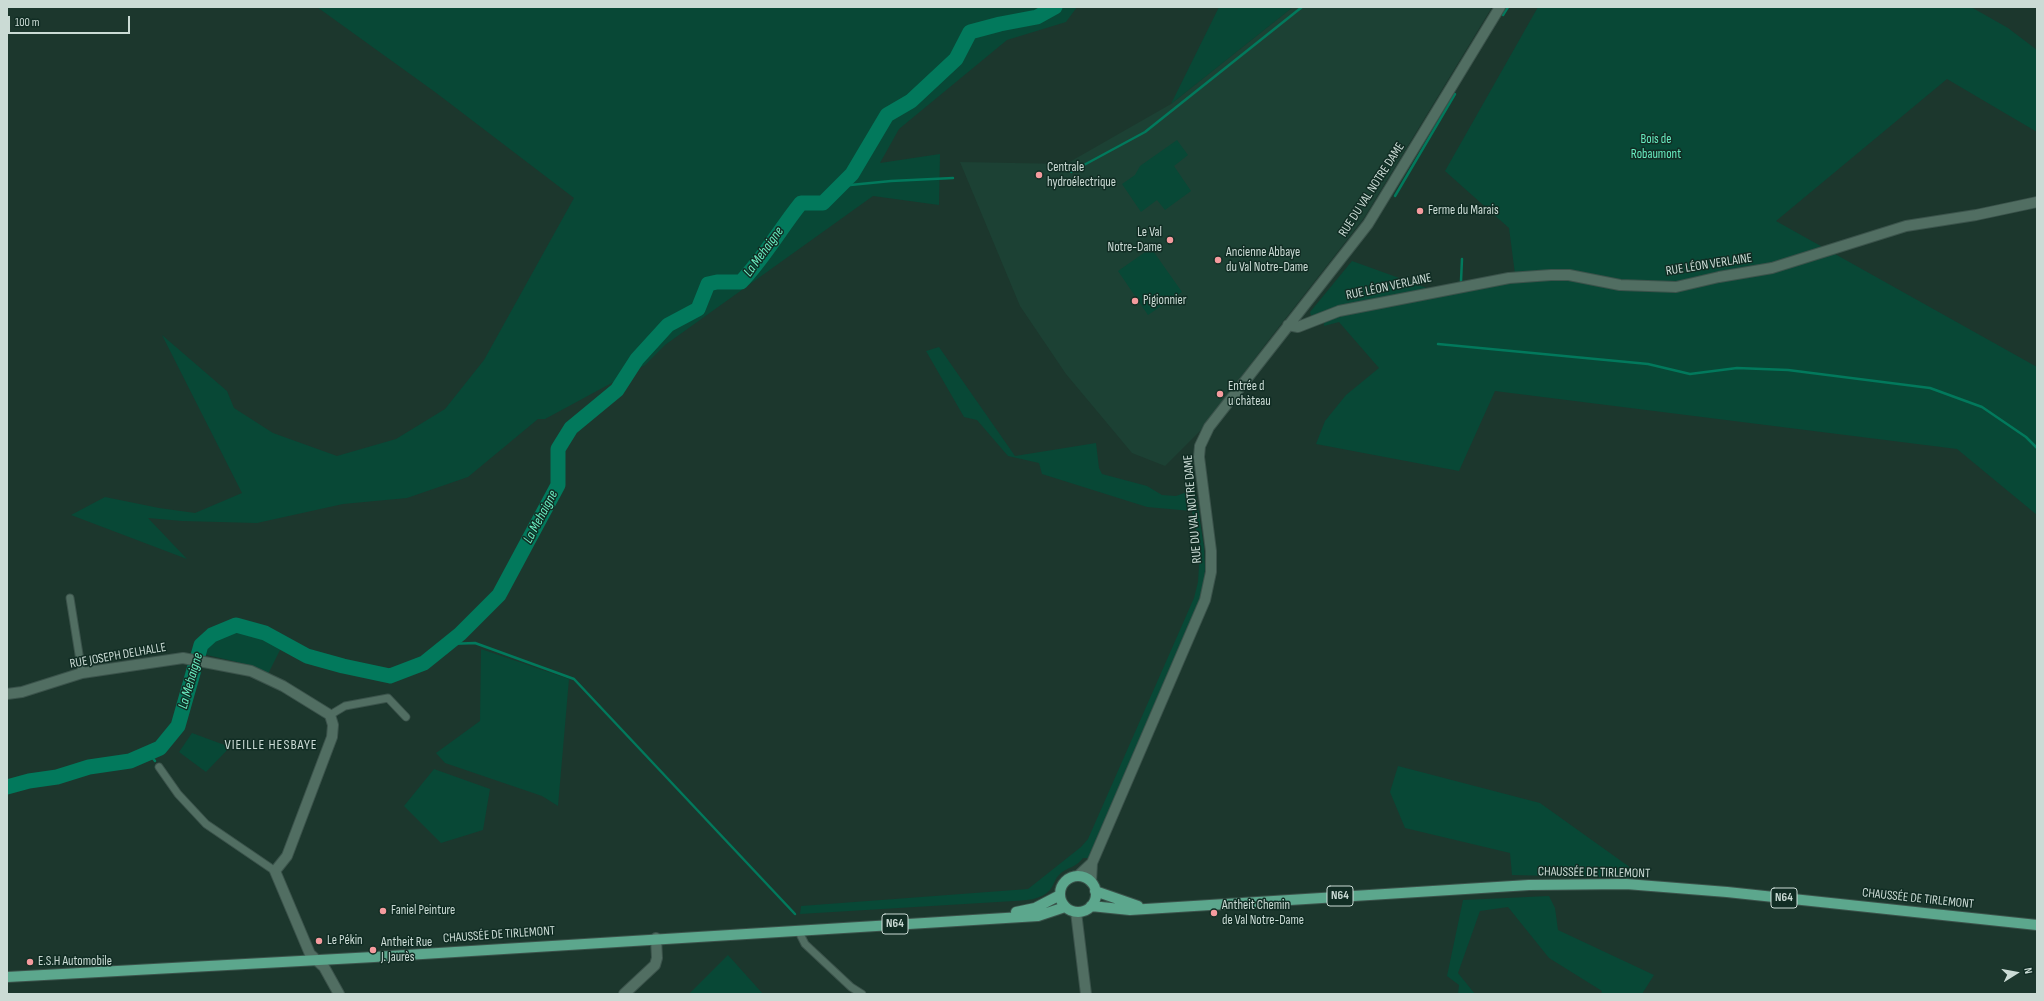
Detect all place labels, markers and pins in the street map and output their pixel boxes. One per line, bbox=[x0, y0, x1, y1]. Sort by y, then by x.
place label: Centrale hydroélectrique bbox=[1047, 160, 1116, 191]
marker: Centrale hydroélectrique bbox=[1034, 170, 1044, 180]
place label: Ferme du Marais bbox=[1428, 203, 1499, 219]
marker: Ferme du Marais bbox=[1415, 206, 1425, 216]
place label: Le Val Notre-Dame bbox=[1108, 225, 1162, 256]
marker: Le Val Notre-Dame bbox=[1165, 235, 1175, 245]
place label: Ancienne Abbaye du Val Notre-Dame bbox=[1226, 245, 1308, 276]
marker: Ancienne Abbaye du Val Notre-Dame bbox=[1213, 255, 1223, 265]
place label: Pigionnier bbox=[1143, 293, 1186, 309]
marker: Pigionnier bbox=[1130, 296, 1140, 306]
place label: Entrée d u chàteau bbox=[1228, 379, 1271, 410]
marker: Entrée d u chàteau bbox=[1215, 389, 1225, 399]
place label: Antheit Chemin de Val Notre-Dame bbox=[1222, 898, 1304, 929]
place label: Faniel Peinture bbox=[391, 903, 455, 919]
marker: Faniel Peinture bbox=[378, 906, 388, 916]
marker: Antheit Chemin de Val Notre-Dame bbox=[1209, 908, 1219, 918]
place label: Le Pékin bbox=[327, 933, 363, 949]
place label: Antheit Rue J. Jaurès bbox=[381, 935, 432, 966]
marker: Le Pékin bbox=[314, 936, 324, 946]
marker: Antheit Rue J. Jaurès bbox=[368, 945, 378, 955]
place label: E.S.H Automobile bbox=[38, 954, 112, 970]
marker: E.S.H Automobile bbox=[25, 957, 35, 967]

